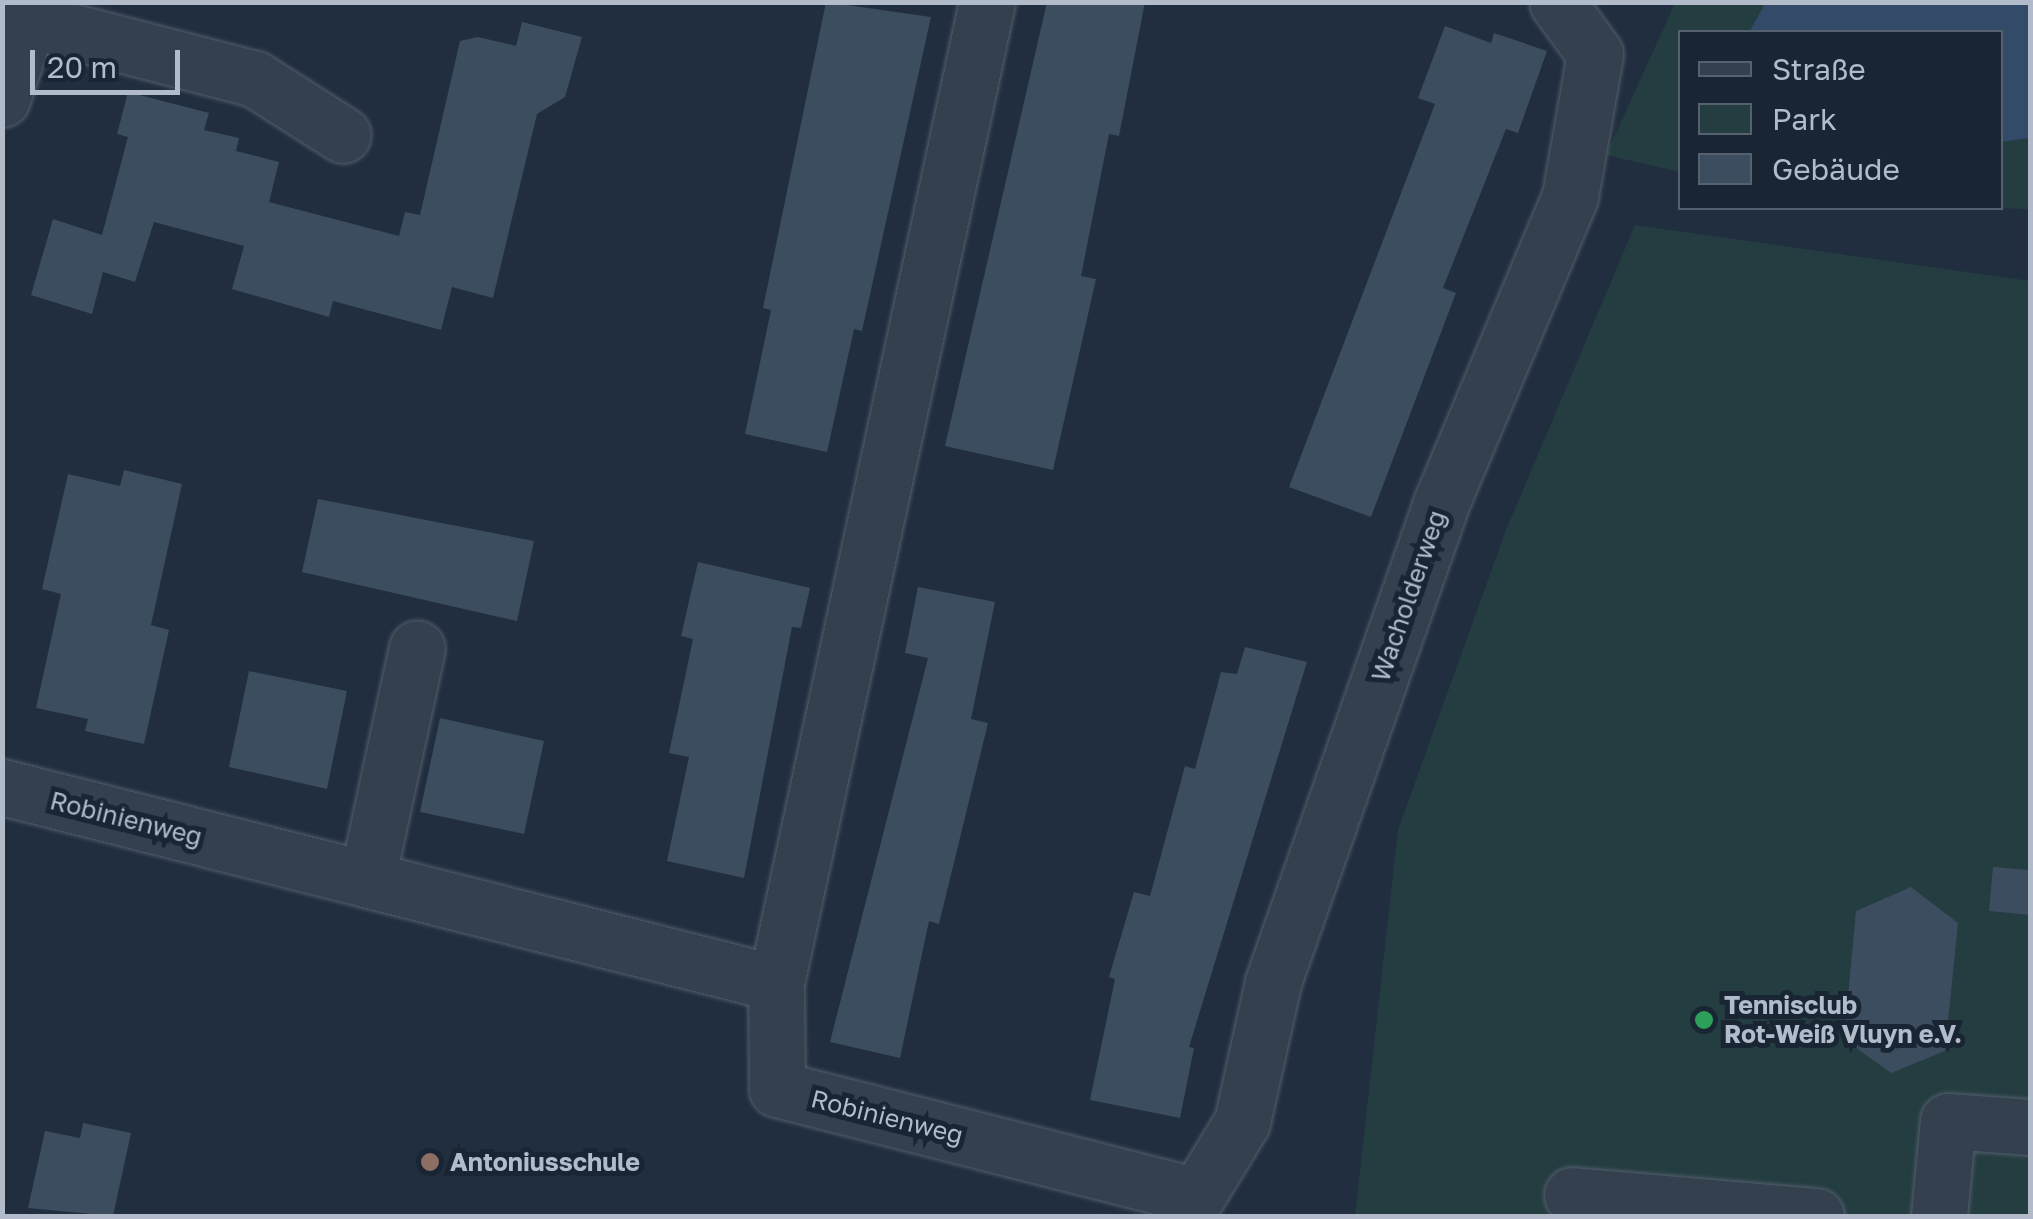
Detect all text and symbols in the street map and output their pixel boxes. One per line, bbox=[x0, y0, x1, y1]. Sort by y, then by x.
scale bar bbox=[35, 30, 185, 92]
legend bbox=[1678, 30, 2003, 210]
text: 20 m bbox=[47, 49, 117, 85]
text: Straße bbox=[1772, 51, 1866, 87]
text: Park bbox=[1772, 101, 1837, 137]
text: Gebäude bbox=[1772, 151, 1900, 187]
street label: Wacholderweg bbox=[1366, 507, 1452, 685]
street label: Robinienweg bbox=[47, 786, 205, 852]
place label: Tennisclub Rot-Weiß Vluyn e.V. bbox=[1724, 991, 1962, 1050]
marker: Tennisclub Rot-Weiß Vluyn e.V. bbox=[1693, 1009, 1715, 1031]
street label: Robinienweg bbox=[808, 1084, 966, 1150]
place label: Antoniusschule bbox=[450, 1147, 640, 1177]
marker: Antoniusschule bbox=[419, 1151, 441, 1173]

